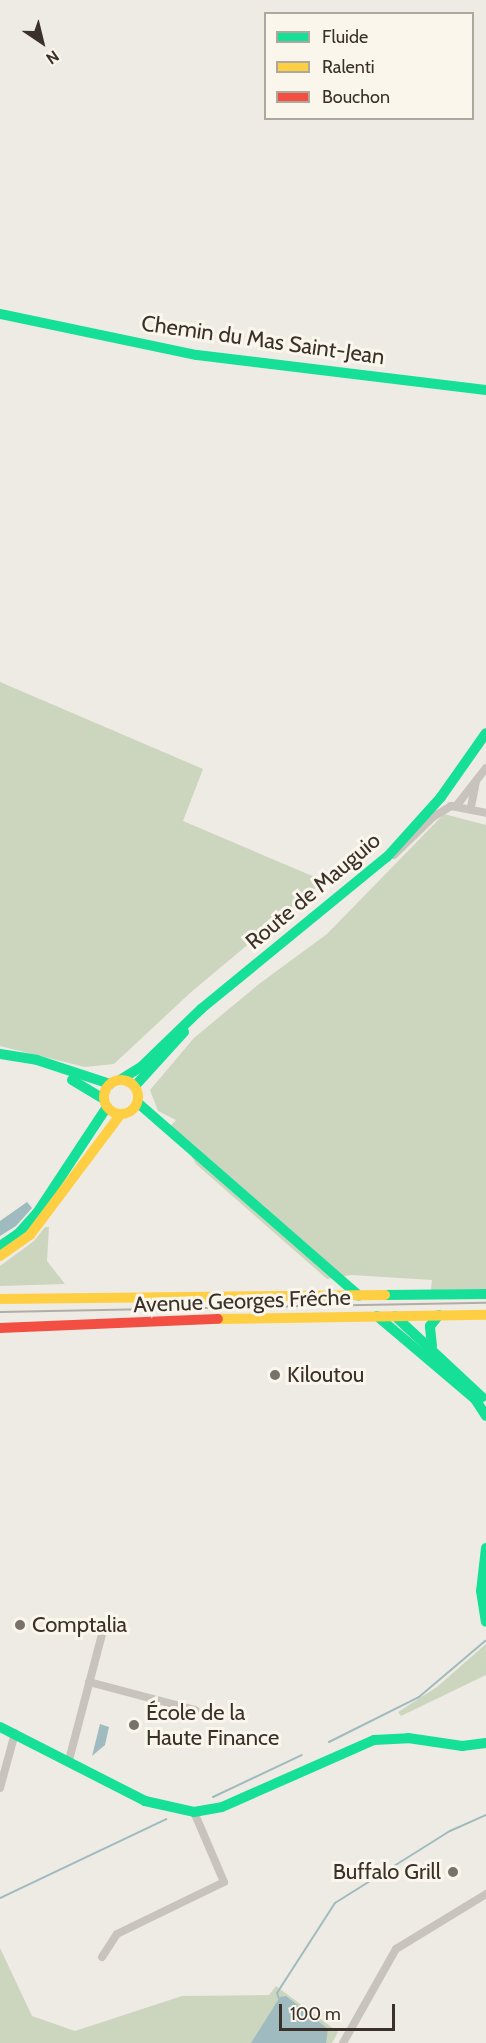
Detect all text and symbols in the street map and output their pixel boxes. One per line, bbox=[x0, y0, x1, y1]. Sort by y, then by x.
north arrow bbox=[12, 12, 72, 72]
legend bbox=[264, 12, 474, 120]
text: Fluide bbox=[322, 26, 368, 48]
text: N bbox=[43, 46, 63, 68]
text: Ralenti bbox=[322, 56, 375, 78]
text: Bouchon bbox=[322, 86, 390, 108]
street label: Chemin du Mas Saint-Jean bbox=[140, 310, 386, 370]
street label: Route de Mauguio bbox=[240, 827, 386, 955]
street label: Avenue Georges Frêche bbox=[133, 1284, 351, 1318]
place label: Kiloutou bbox=[287, 1362, 364, 1388]
marker: Kiloutou bbox=[268, 1368, 282, 1382]
place label: Comptalia bbox=[32, 1612, 127, 1638]
marker: Comptalia bbox=[13, 1618, 27, 1632]
place label: École de la Haute Finance bbox=[146, 1699, 279, 1750]
marker: École de la Haute Finance bbox=[127, 1718, 141, 1732]
place label: Buffalo Grill bbox=[333, 1859, 441, 1885]
marker: Buffalo Grill bbox=[446, 1865, 460, 1879]
scale bar bbox=[282, 1992, 398, 2030]
text: 100 m bbox=[290, 2003, 341, 2025]

